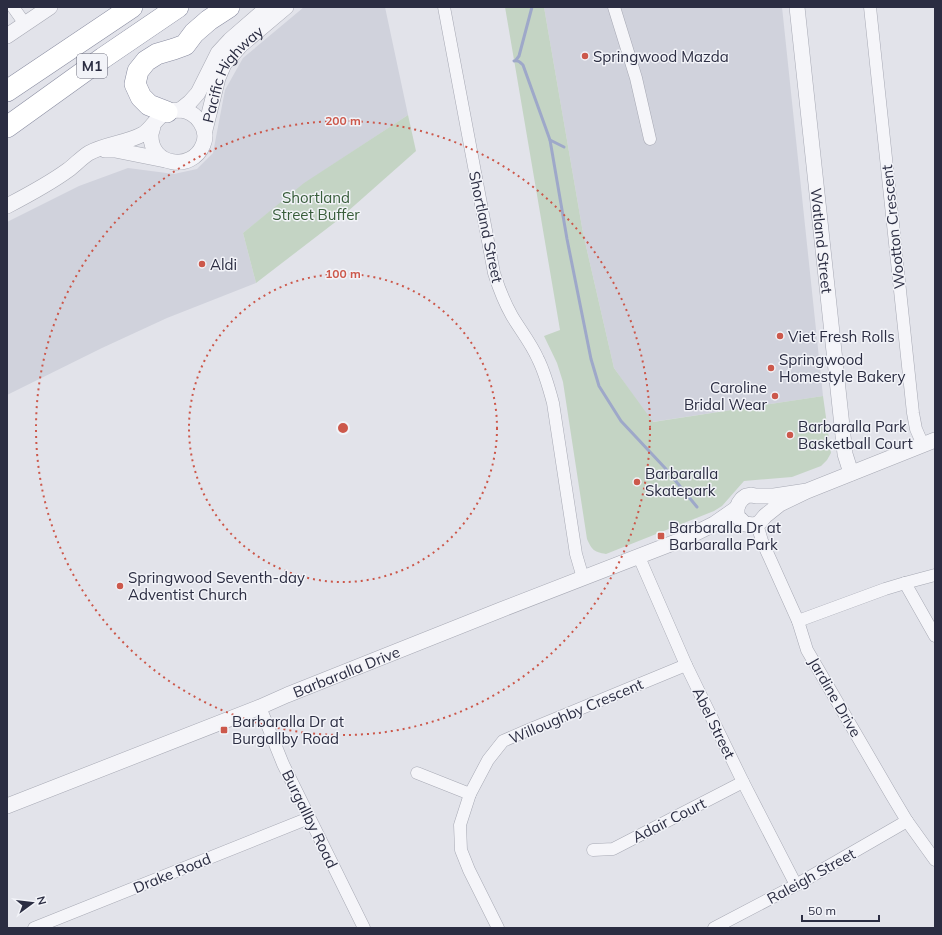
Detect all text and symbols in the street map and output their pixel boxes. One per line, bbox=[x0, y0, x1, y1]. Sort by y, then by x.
street label: Pacific Highway bbox=[198, 21, 267, 125]
place label: Springwood Mazda bbox=[593, 47, 729, 66]
marker: Springwood Mazda bbox=[580, 51, 590, 61]
road number: M1 bbox=[77, 54, 107, 78]
text: 200 m bbox=[325, 113, 361, 128]
street label: Wootton Crescent bbox=[877, 164, 909, 290]
street label: Shortland Street bbox=[465, 169, 507, 285]
street label: Watland Street bbox=[807, 187, 837, 294]
park label: Shortland Street Buffer bbox=[272, 188, 360, 224]
place label: Aldi bbox=[210, 255, 237, 274]
marker: Aldi bbox=[197, 259, 207, 269]
text: 100 m bbox=[325, 266, 361, 281]
place label: Viet Fresh Rolls bbox=[788, 327, 895, 346]
marker: Viet Fresh Rolls bbox=[775, 331, 785, 341]
place label: Springwood Homestyle Bakery bbox=[779, 350, 905, 386]
marker: Springwood Homestyle Bakery bbox=[766, 363, 776, 373]
place label: Caroline Bridal Wear bbox=[684, 378, 768, 414]
marker: Caroline Bridal Wear bbox=[770, 391, 780, 401]
place label: Barbaralla Park Basketball Court bbox=[798, 417, 913, 453]
centre of rings bbox=[336, 421, 350, 435]
marker: Barbaralla Park Basketball Court bbox=[785, 430, 795, 440]
place label: Barbaralla Skatepark bbox=[645, 464, 718, 500]
marker: Barbaralla Skatepark bbox=[632, 477, 642, 487]
place label: Barbaralla Dr at Barbaralla Park bbox=[669, 518, 781, 554]
marker: Barbaralla Dr at Barbaralla Park bbox=[656, 531, 666, 541]
place label: Springwood Seventh-day Adventist Church bbox=[128, 568, 305, 604]
marker: Springwood Seventh-day Adventist Church bbox=[115, 581, 125, 591]
street label: Barbaralla Drive bbox=[290, 642, 402, 701]
street label: Jardine Drive bbox=[805, 654, 865, 740]
street label: Willoughby Crescent bbox=[506, 674, 646, 748]
street label: Abel Street bbox=[689, 684, 739, 762]
place label: Barbaralla Dr at Burgallby Road bbox=[232, 712, 344, 748]
marker: Barbaralla Dr at Burgallby Road bbox=[219, 725, 229, 735]
street label: Burgallby Road bbox=[278, 767, 342, 871]
street label: Adair Court bbox=[629, 793, 709, 847]
street label: Raleigh Street bbox=[764, 844, 858, 908]
street label: Drake Road bbox=[130, 849, 214, 897]
north arrow bbox=[12, 883, 52, 923]
text: N bbox=[34, 895, 49, 906]
scale bar bbox=[802, 897, 879, 923]
text: 50 m bbox=[808, 903, 836, 918]

